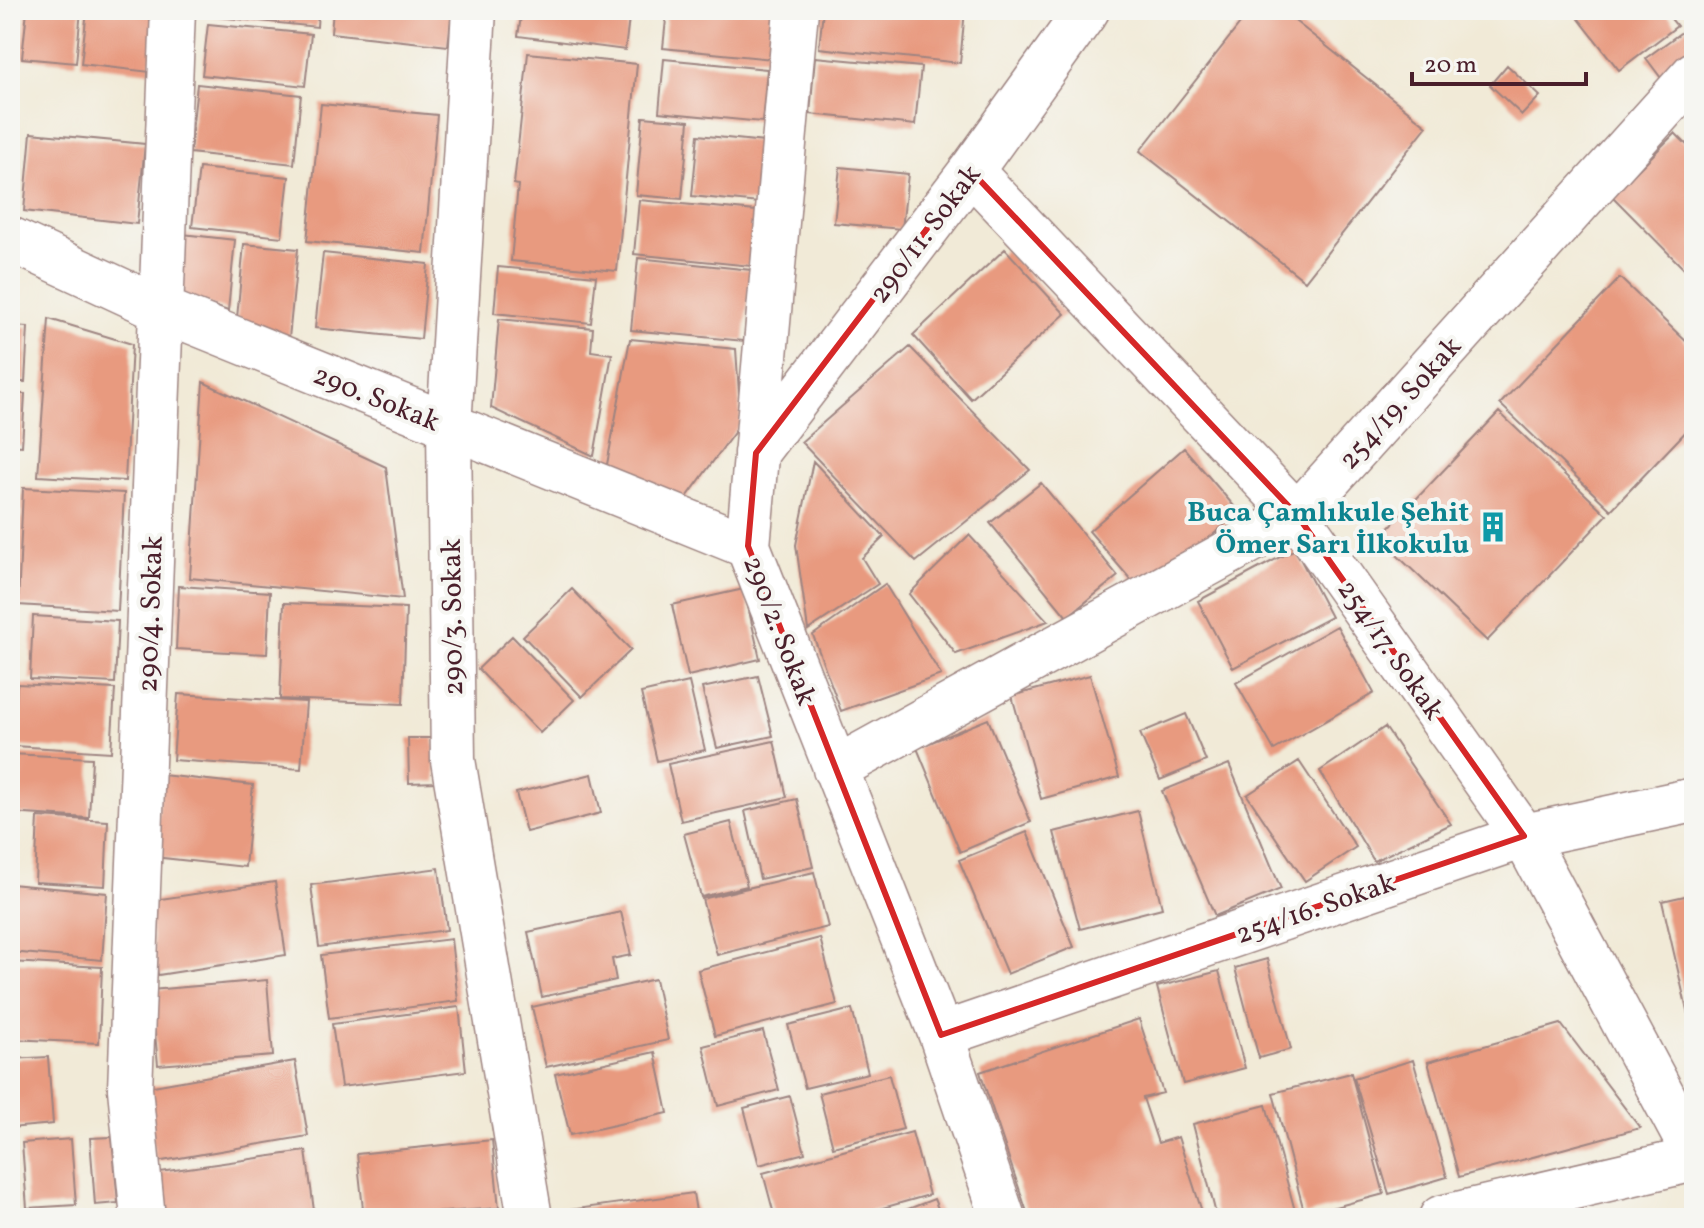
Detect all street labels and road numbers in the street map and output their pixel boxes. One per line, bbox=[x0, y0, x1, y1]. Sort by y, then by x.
street label: 290/11. Sokak bbox=[861, 157, 991, 312]
street label: 254/19. Sokak bbox=[1331, 329, 1471, 479]
street label: 290. Sokak bbox=[307, 356, 445, 442]
street label: 290/4. Sokak bbox=[129, 535, 174, 693]
street label: 290/3. Sokak bbox=[433, 538, 474, 696]
street label: 290/2. Sokak bbox=[732, 550, 825, 711]
street label: 254/17. Sokak bbox=[1327, 572, 1453, 728]
street label: 254/16. Sokak bbox=[1231, 864, 1401, 955]

